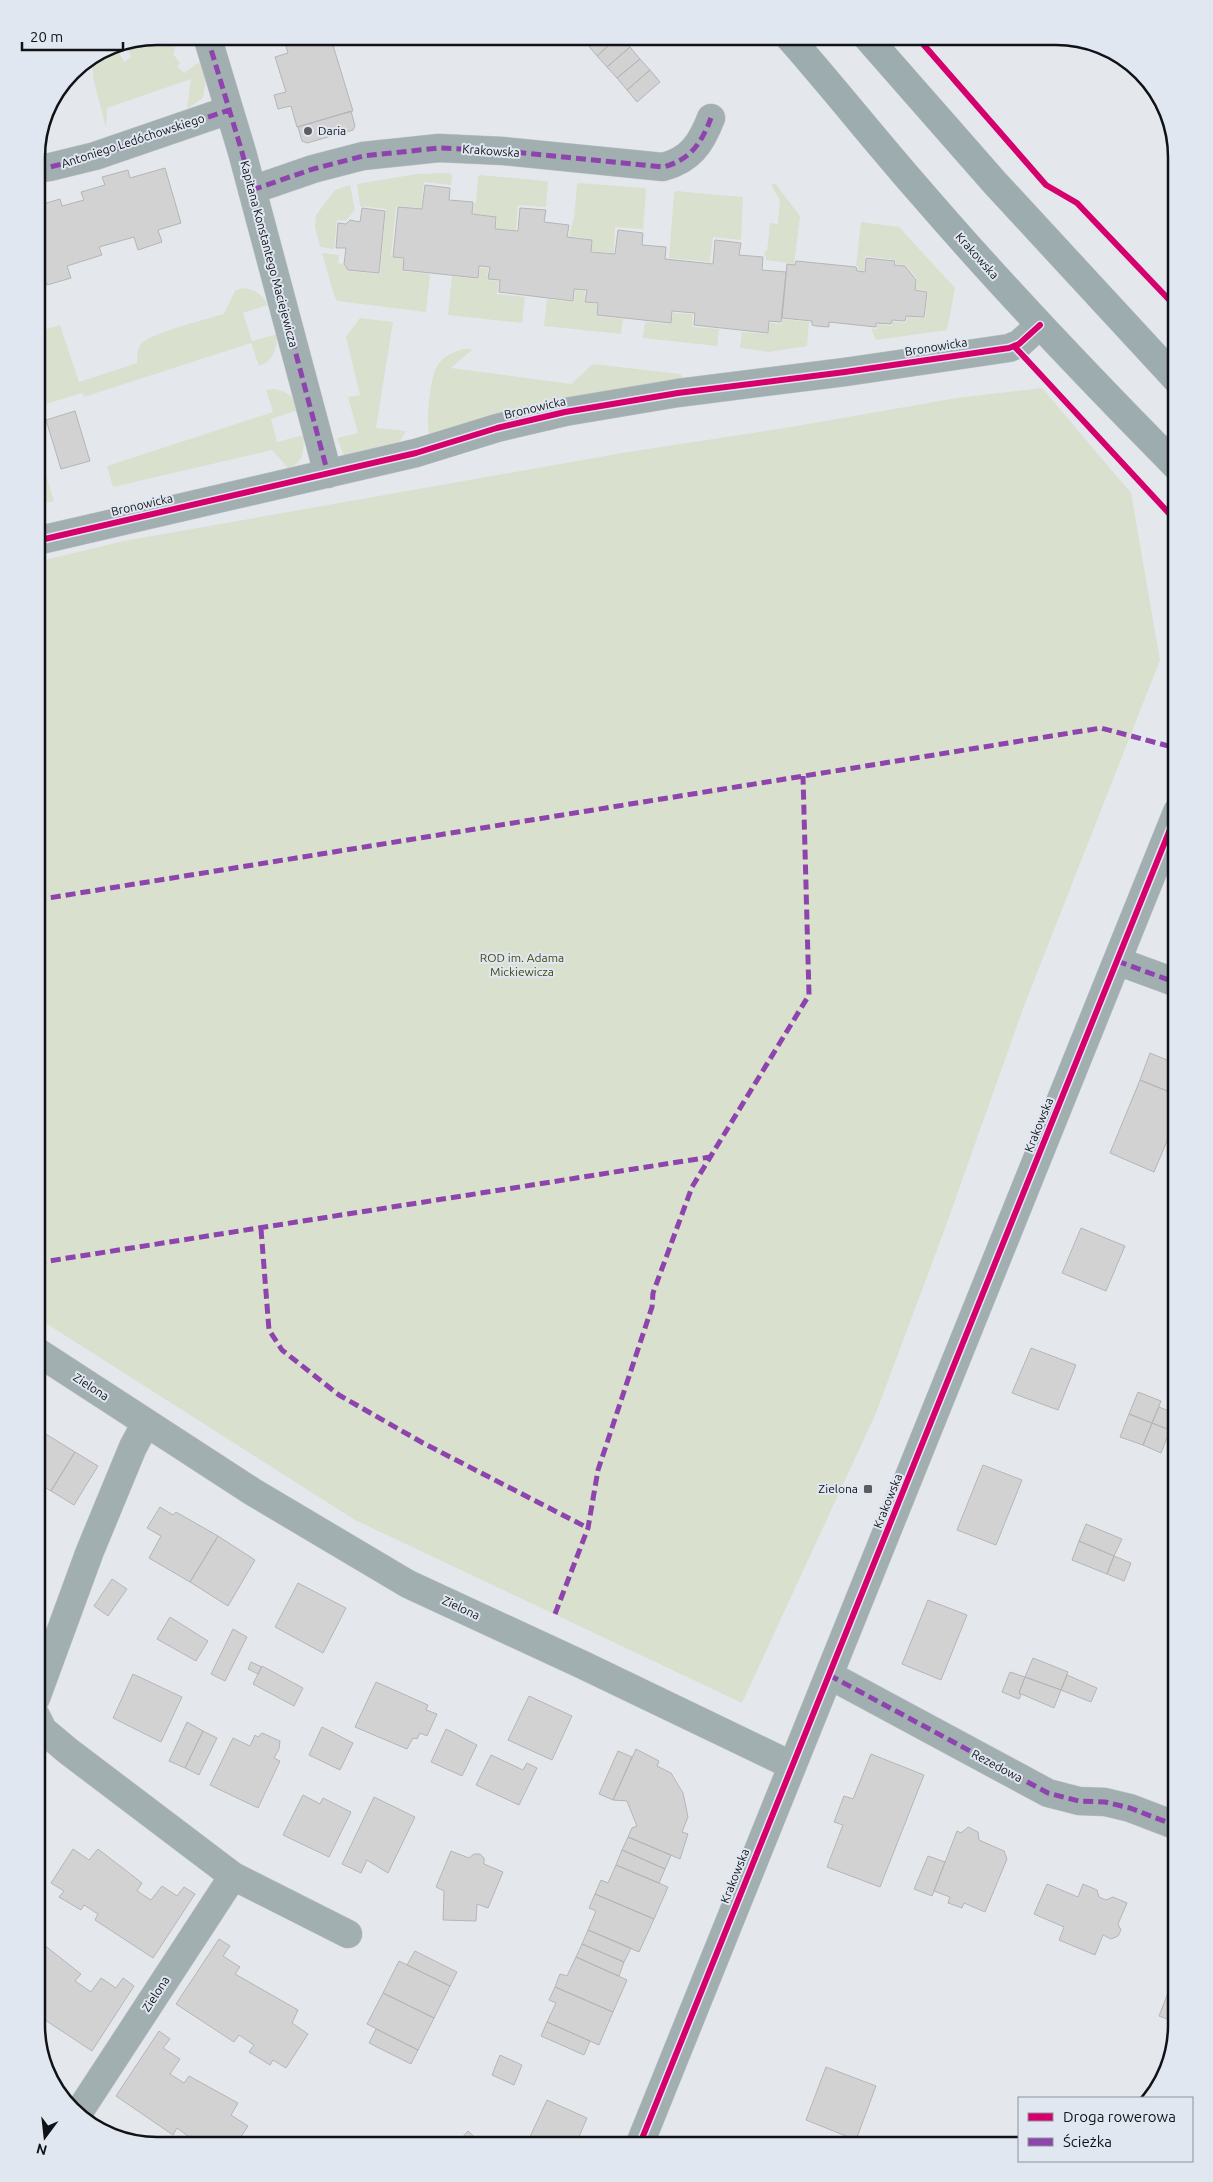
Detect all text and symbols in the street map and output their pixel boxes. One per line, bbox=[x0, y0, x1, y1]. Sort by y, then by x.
scale bar bbox=[22, 20, 124, 52]
text: 20 m bbox=[30, 28, 63, 45]
street label: Antoniego Ledóchowskiego bbox=[60, 111, 206, 170]
place label: Daria bbox=[318, 124, 346, 137]
marker: Daria bbox=[302, 125, 314, 137]
street label: Krakowska bbox=[462, 142, 520, 159]
street label: Kapitana Konstantego Maciejewicza bbox=[238, 159, 301, 349]
street label: Krakowska bbox=[953, 230, 1001, 281]
street label: Bronowicka bbox=[904, 335, 968, 358]
street label: Bronowicka bbox=[503, 394, 567, 421]
street label: Bronowicka bbox=[110, 491, 174, 518]
park label: ROD im. Adama Mickiewicza bbox=[480, 951, 564, 978]
street label: Krakowska bbox=[1022, 1096, 1055, 1154]
street label: Zielona bbox=[71, 1370, 111, 1403]
street label: Krakowska bbox=[871, 1472, 904, 1530]
place label: Zielona bbox=[818, 1482, 858, 1495]
marker: Zielona bbox=[862, 1483, 874, 1495]
street label: Zielona bbox=[441, 1593, 482, 1622]
street label: Rezedowa bbox=[970, 1747, 1025, 1784]
street label: Krakowska bbox=[718, 1847, 751, 1905]
street label: Zielona bbox=[139, 1974, 172, 2014]
legend bbox=[1018, 2097, 1193, 2162]
text: Droga rowerowa bbox=[1063, 2108, 1176, 2125]
north arrow bbox=[20, 2112, 70, 2162]
text: Ścieżka bbox=[1063, 2133, 1112, 2150]
text: N bbox=[35, 2140, 49, 2159]

